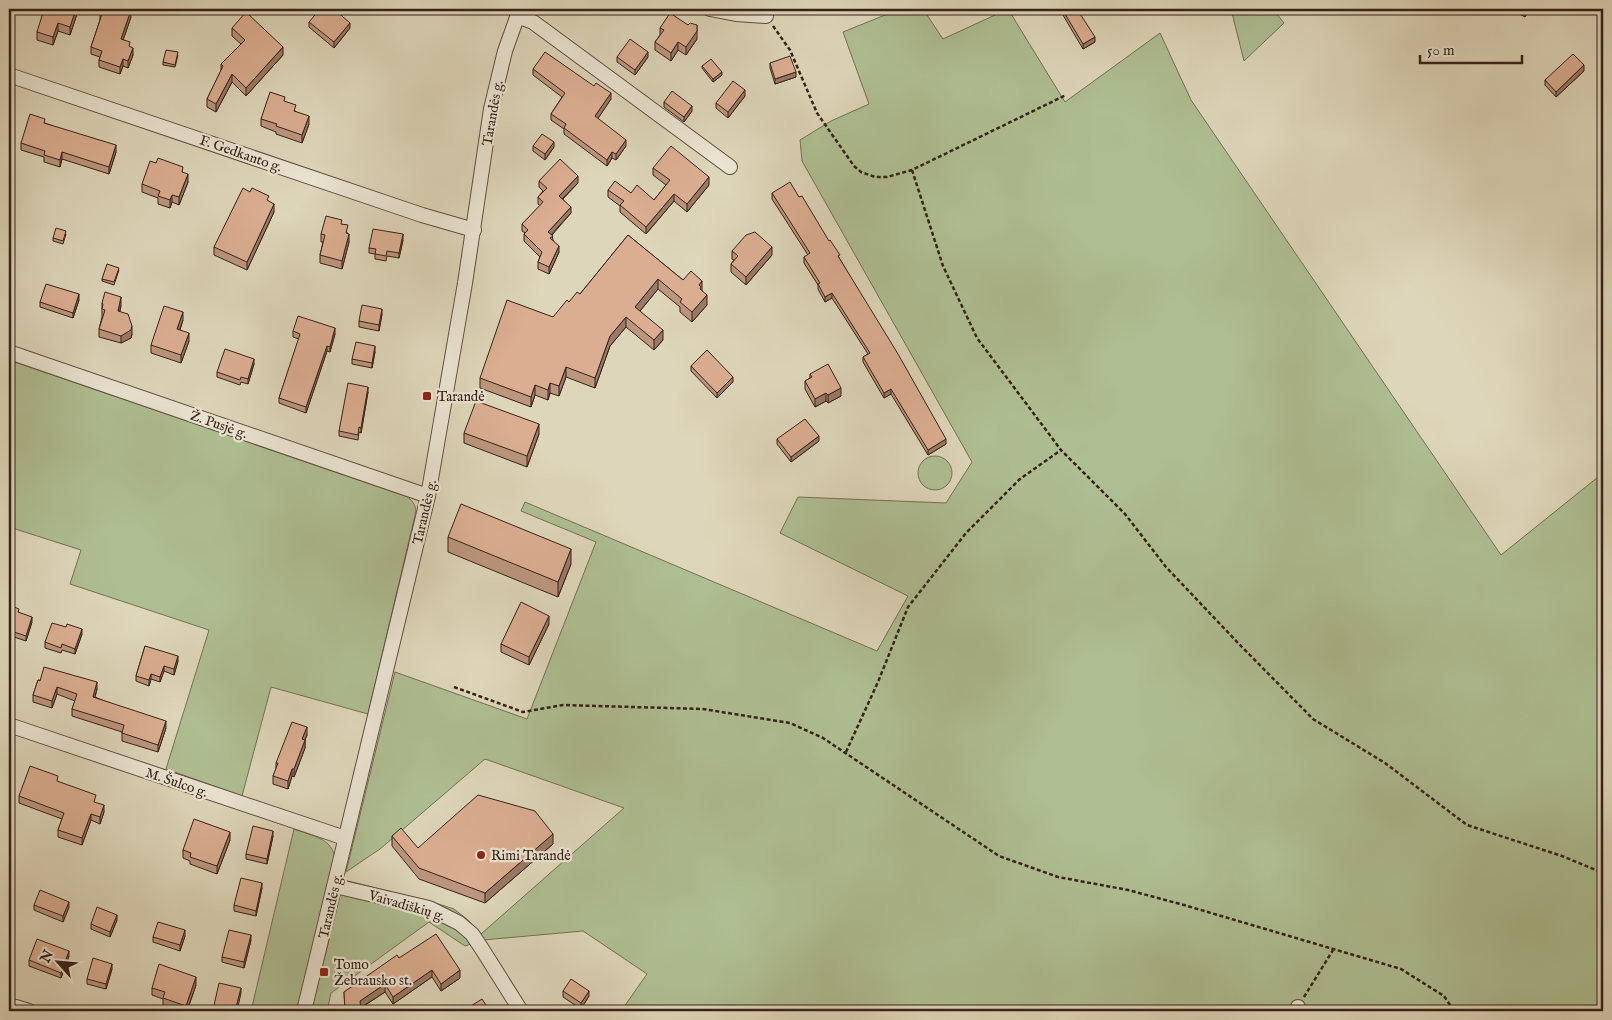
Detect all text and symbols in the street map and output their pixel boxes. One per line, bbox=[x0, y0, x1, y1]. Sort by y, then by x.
scale bar bbox=[1420, 32, 1522, 64]
text: 50 m bbox=[1427, 41, 1455, 60]
street label: Tarandės g. bbox=[478, 79, 508, 147]
street label: F. Gedkanto g. bbox=[197, 131, 284, 176]
place label: Tarandė bbox=[437, 388, 485, 406]
marker: Tarandė bbox=[421, 390, 433, 402]
street label: Ž. Pusjė g. bbox=[188, 407, 250, 443]
street label: Tarandės g. bbox=[409, 478, 441, 547]
street label: M. Šulco g. bbox=[143, 763, 210, 802]
place label: Rimi Tarandė bbox=[491, 847, 571, 865]
marker: Rimi Tarandė bbox=[475, 849, 487, 861]
street label: Tarandės g. bbox=[315, 872, 347, 941]
street label: Vaivadiškių g. bbox=[366, 886, 447, 925]
north arrow bbox=[32, 938, 82, 988]
text: N bbox=[36, 947, 58, 967]
place label: Tomo Žebrausko st. bbox=[334, 956, 412, 990]
marker: Tomo Žebrausko st. bbox=[318, 966, 330, 978]

